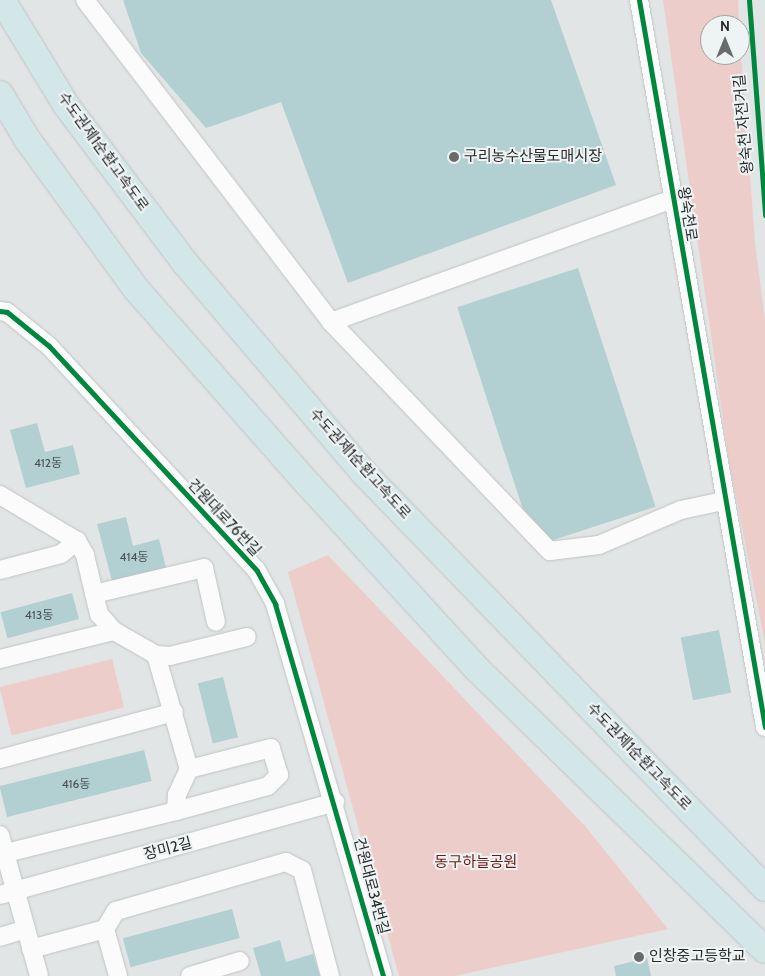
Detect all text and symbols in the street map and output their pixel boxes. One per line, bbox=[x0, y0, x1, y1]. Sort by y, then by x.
north arrow bbox=[700, 15, 750, 65]
text: N bbox=[720, 17, 730, 35]
street label: 왕숙천 자전거길 bbox=[731, 73, 757, 175]
street label: 수도권제1순환고속도로 bbox=[54, 89, 152, 215]
place label: 구리농수산물도매시장 bbox=[464, 148, 602, 166]
marker: 구리농수산물도매시장 bbox=[448, 151, 460, 163]
street label: 왕숙천로 bbox=[674, 185, 700, 243]
street label: 수도권제1순환고속도로 bbox=[306, 405, 414, 523]
house number: 412동 bbox=[34, 456, 62, 470]
street label: 건원대로76번길 bbox=[184, 476, 264, 560]
house number: 414동 bbox=[120, 550, 148, 564]
house number: 413동 bbox=[25, 608, 53, 622]
street label: 수도권제1순환고속도로 bbox=[583, 699, 695, 815]
house number: 416동 bbox=[62, 777, 90, 791]
street label: 장미2길 bbox=[142, 834, 194, 864]
street label: 건원대로34번길 bbox=[349, 836, 393, 936]
park label: 동구하늘공원 bbox=[435, 854, 517, 872]
place label: 인창중고등학교 bbox=[649, 948, 746, 966]
marker: 인창중고등학교 bbox=[633, 951, 645, 963]

